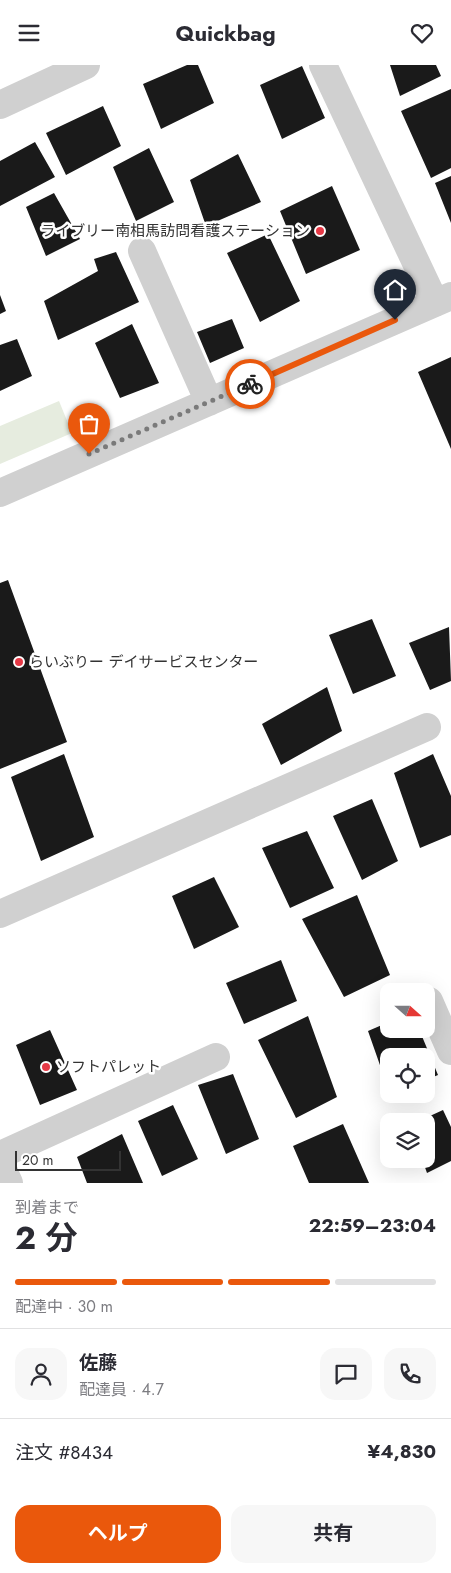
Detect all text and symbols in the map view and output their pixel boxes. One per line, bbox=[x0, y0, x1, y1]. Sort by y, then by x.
text: Quickbag bbox=[175, 17, 276, 49]
icon: menu bbox=[15, 19, 43, 47]
icon: heart bbox=[408, 19, 436, 47]
place label: ライブリー南相馬訪問看護ステーション bbox=[40, 220, 310, 242]
marker: ライブリー南相馬訪問看護ステーション bbox=[314, 225, 326, 237]
pin bbox=[374, 269, 416, 320]
icon: home bbox=[381, 276, 409, 304]
courier bbox=[225, 359, 275, 409]
icon: bike bbox=[236, 370, 264, 398]
pin bbox=[68, 403, 110, 454]
icon: bag bbox=[75, 410, 103, 438]
place label: らいぶりー デイサービスセンター bbox=[29, 651, 259, 673]
marker: らいぶりー デイサービスセンター bbox=[13, 656, 25, 668]
north arrow bbox=[380, 983, 435, 1037]
map controls bbox=[380, 983, 435, 1168]
button: locate bbox=[380, 1048, 435, 1103]
place label: ソフトパレット bbox=[56, 1056, 161, 1078]
marker: ソフトパレット bbox=[40, 1061, 52, 1073]
button: layers bbox=[380, 1113, 435, 1168]
scale bar bbox=[15, 1148, 121, 1171]
text: 20 m bbox=[22, 1150, 54, 1170]
text: 到着まで bbox=[15, 1196, 79, 1219]
text: 22:59–23:04 bbox=[309, 1212, 436, 1239]
text: 2 分 bbox=[15, 1215, 78, 1261]
text: 配達中 · 30 m bbox=[15, 1295, 113, 1318]
button: person bbox=[15, 1348, 67, 1400]
button: chat bbox=[320, 1348, 372, 1400]
button: phone bbox=[384, 1348, 436, 1400]
text: 佐藤 bbox=[79, 1349, 117, 1376]
text: 配達員 · 4.7 bbox=[79, 1378, 164, 1401]
text: ¥4,830 bbox=[368, 1438, 436, 1465]
text: 注文 #8434 bbox=[15, 1439, 113, 1466]
button: ヘルプ bbox=[15, 1505, 221, 1563]
button: 共有 bbox=[231, 1505, 436, 1563]

